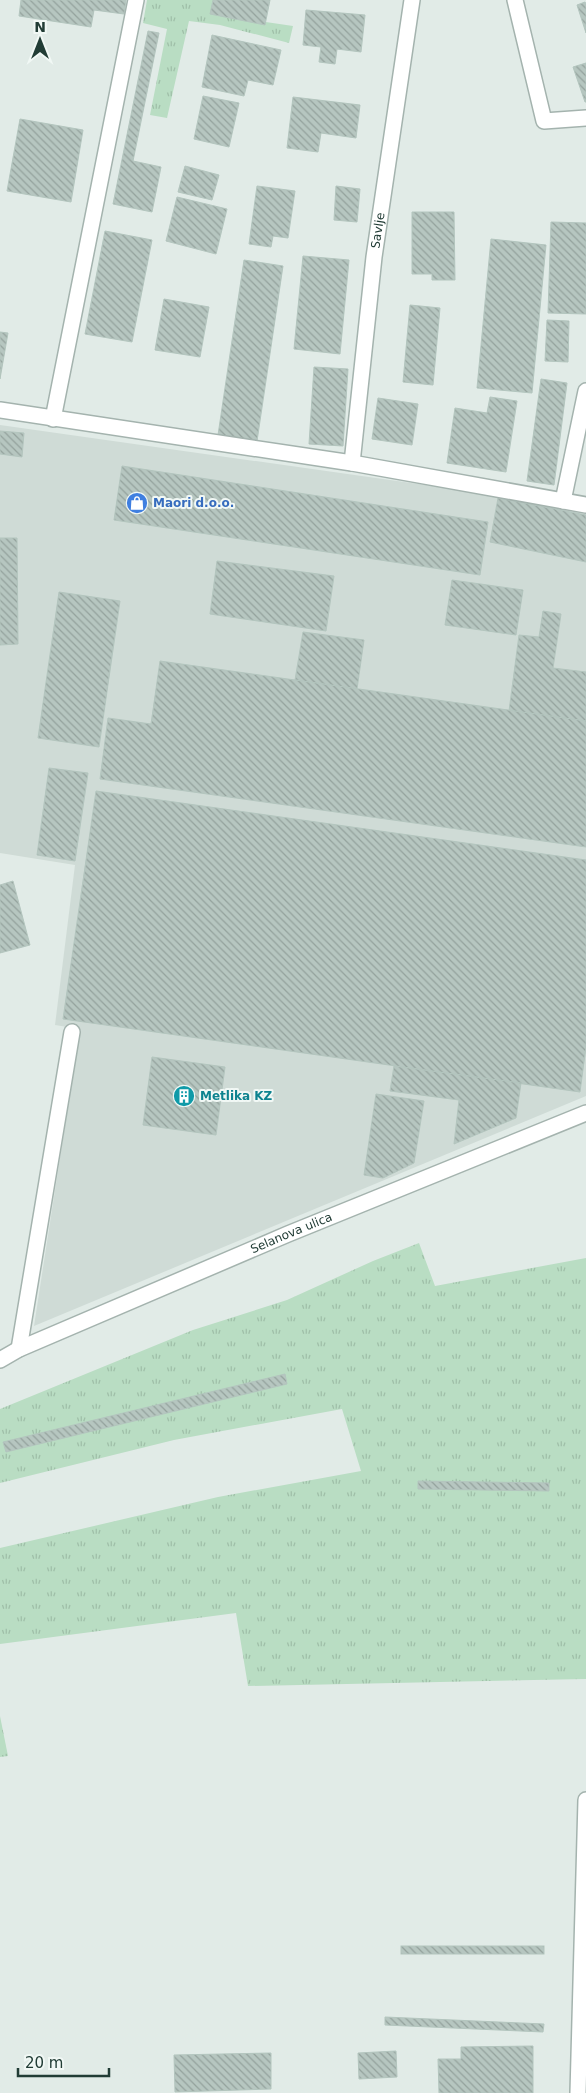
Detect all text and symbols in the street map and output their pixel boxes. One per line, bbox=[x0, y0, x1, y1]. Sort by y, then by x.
north arrow bbox=[15, 15, 65, 65]
text: N bbox=[34, 19, 46, 35]
street label: Savlje bbox=[368, 212, 387, 249]
shop icon: Maori d.o.o. bbox=[125, 491, 149, 515]
place label: Maori d.o.o. bbox=[153, 496, 234, 510]
building icon: Metlika KZ bbox=[172, 1084, 196, 1108]
place label: Metlika KZ bbox=[200, 1089, 273, 1103]
street label: Selanova ulica bbox=[248, 1210, 334, 1256]
scale bar bbox=[18, 2046, 109, 2078]
text: 20 m bbox=[25, 2054, 63, 2072]

